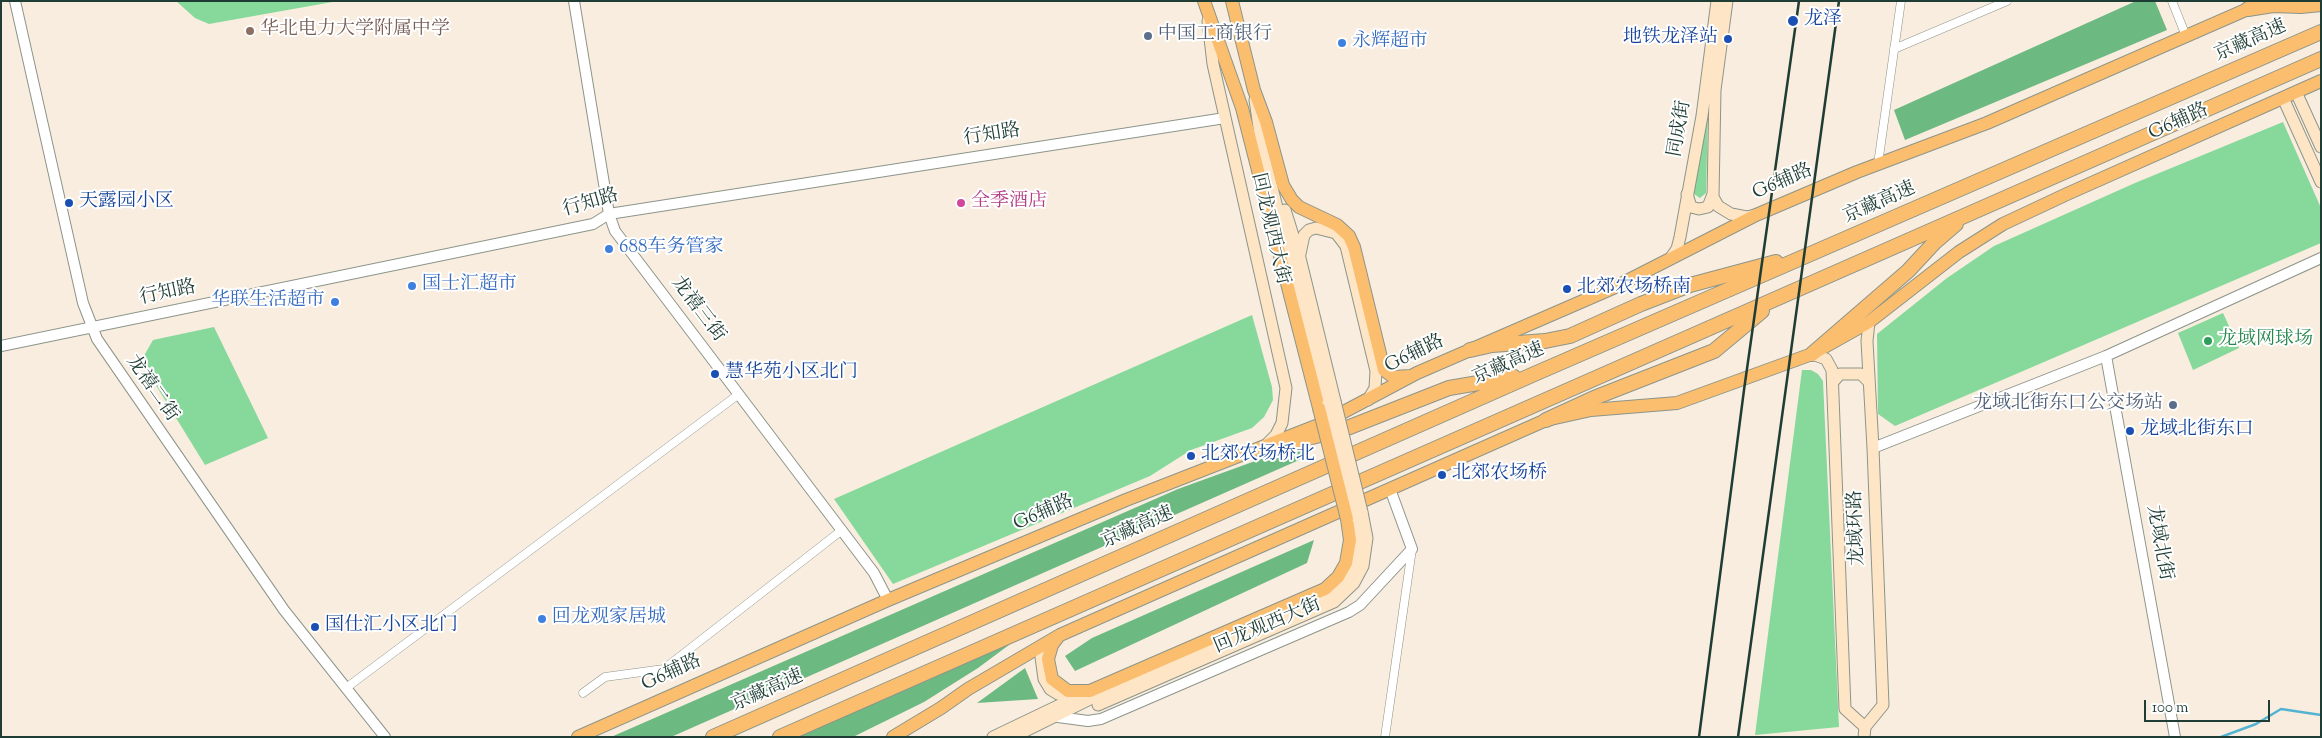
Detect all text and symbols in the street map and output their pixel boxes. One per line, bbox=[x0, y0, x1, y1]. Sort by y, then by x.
place label: 龙泽 bbox=[1804, 10, 1842, 32]
marker: 龙泽 bbox=[1786, 14, 1800, 28]
street label: 京藏高速 bbox=[2212, 16, 2290, 68]
place label: 华北电力大学附属中学 bbox=[260, 20, 450, 42]
marker: 华北电力大学附属中学 bbox=[244, 25, 256, 37]
place label: 中国工商银行 bbox=[1158, 25, 1272, 47]
place label: 地铁龙泽站 bbox=[1623, 28, 1718, 50]
marker: 中国工商银行 bbox=[1142, 30, 1154, 42]
place label: 永辉超市 bbox=[1352, 32, 1428, 54]
marker: 地铁龙泽站 bbox=[1722, 33, 1734, 45]
marker: 永辉超市 bbox=[1336, 37, 1348, 49]
street label: 同成街 bbox=[1665, 99, 1697, 159]
street label: G6辅路 bbox=[2146, 100, 2212, 146]
street label: 行知路 bbox=[962, 120, 1022, 152]
street label: G6辅路 bbox=[1750, 160, 1816, 206]
street label: 回龙观西大街 bbox=[1245, 171, 1293, 287]
street label: 京藏高速 bbox=[1841, 178, 1919, 230]
street label: 行知路 bbox=[560, 185, 622, 223]
place label: 天露园小区 bbox=[79, 192, 174, 214]
place label: 全季酒店 bbox=[971, 192, 1047, 214]
marker: 天露园小区 bbox=[63, 197, 75, 209]
marker: 全季酒店 bbox=[955, 197, 967, 209]
place label: 688车务管家 bbox=[619, 238, 723, 260]
marker: 688车务管家 bbox=[603, 243, 615, 255]
street label: 龙禧三街 bbox=[665, 273, 729, 347]
place label: 国士汇超市 bbox=[422, 275, 517, 297]
street label: 行知路 bbox=[138, 277, 198, 311]
place label: 北郊农场桥南 bbox=[1577, 278, 1691, 300]
marker: 国士汇超市 bbox=[406, 280, 418, 292]
marker: 北郊农场桥南 bbox=[1561, 283, 1573, 295]
place label: 华联生活超市 bbox=[211, 291, 325, 313]
marker: 华联生活超市 bbox=[329, 296, 341, 308]
place label: 龙域网球场 bbox=[2218, 330, 2313, 352]
street label: G6辅路 bbox=[1382, 331, 1448, 379]
marker: 龙域网球场 bbox=[2202, 335, 2214, 347]
street label: 京藏高速 bbox=[1470, 339, 1548, 391]
street label: 龙禧二街 bbox=[120, 351, 182, 427]
place label: 慧华苑小区北门 bbox=[725, 363, 858, 385]
marker: 慧华苑小区北门 bbox=[709, 368, 721, 380]
place label: 龙域北街东口公交场站 bbox=[1973, 394, 2163, 416]
marker: 龙域北街东口公交场站 bbox=[2167, 399, 2179, 411]
place label: 龙域北街东口 bbox=[2140, 420, 2254, 442]
marker: 龙域北街东口 bbox=[2124, 425, 2136, 437]
place label: 北郊农场桥北 bbox=[1201, 445, 1315, 467]
marker: 北郊农场桥北 bbox=[1185, 450, 1197, 462]
place label: 北郊农场桥 bbox=[1452, 464, 1547, 486]
marker: 北郊农场桥 bbox=[1436, 469, 1448, 481]
street label: 龙域环路 bbox=[1845, 490, 1871, 566]
street label: G6辅路 bbox=[1011, 491, 1077, 537]
street label: 京藏高速 bbox=[1099, 503, 1177, 555]
street label: 龙域北街 bbox=[2140, 504, 2176, 582]
street label: 回龙观西大街 bbox=[1211, 594, 1325, 660]
place label: 回龙观家居城 bbox=[552, 608, 666, 630]
marker: 回龙观家居城 bbox=[536, 613, 548, 625]
place label: 国仕汇小区北门 bbox=[325, 616, 458, 638]
marker: 国仕汇小区北门 bbox=[309, 621, 321, 633]
street label: G6辅路 bbox=[639, 651, 705, 697]
street label: 京藏高速 bbox=[729, 666, 807, 718]
scale bar bbox=[2147, 690, 2273, 722]
text: 100 m bbox=[2152, 698, 2188, 719]

